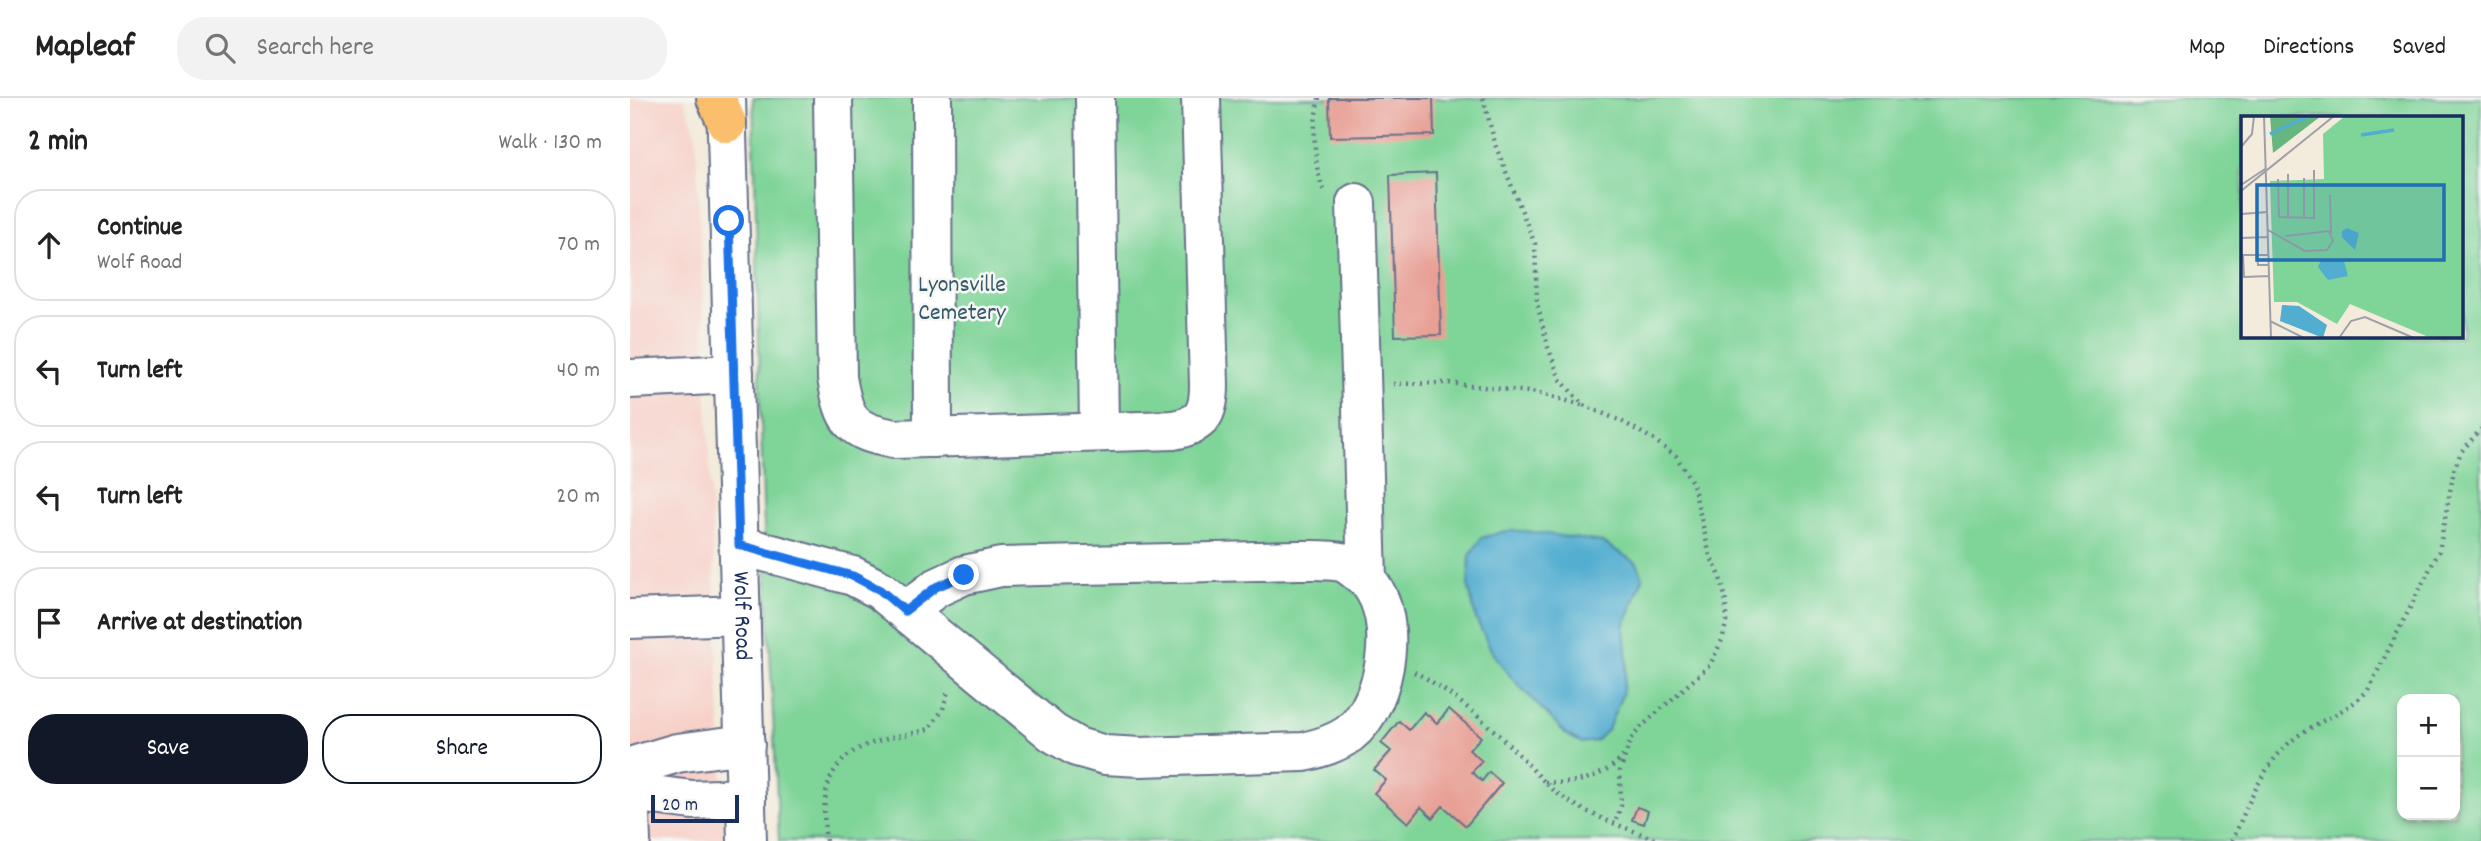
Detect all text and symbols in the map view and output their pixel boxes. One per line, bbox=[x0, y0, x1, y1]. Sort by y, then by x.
search box bbox=[177, 17, 667, 80]
text: Mapleaf bbox=[35, 25, 135, 72]
icon: search bbox=[201, 29, 239, 67]
text: Search here bbox=[257, 30, 374, 67]
text: Map bbox=[2189, 31, 2225, 65]
text: Directions bbox=[2263, 31, 2354, 65]
text: Saved bbox=[2392, 31, 2446, 65]
inset map bbox=[2241, 116, 2464, 338]
text: 2 min bbox=[28, 122, 88, 165]
text: Walk · 130 m bbox=[498, 127, 602, 160]
route start bbox=[713, 205, 744, 236]
text: Continue bbox=[97, 210, 182, 247]
icon: ahead bbox=[30, 226, 68, 264]
text: 70 m bbox=[558, 229, 600, 262]
text: Wolf Road bbox=[97, 247, 182, 280]
park label: Lyonsville Cemetery bbox=[918, 269, 1007, 331]
icon: left bbox=[30, 352, 68, 390]
text: Turn left bbox=[97, 353, 183, 390]
text: 40 m bbox=[557, 355, 600, 388]
icon: left bbox=[30, 478, 68, 516]
text: Turn left bbox=[97, 479, 183, 516]
text: 20 m bbox=[556, 481, 600, 514]
route end bbox=[948, 559, 979, 590]
street label: Wolf Road bbox=[722, 571, 759, 661]
icon: arrive bbox=[30, 604, 68, 642]
text: Arrive at destination bbox=[97, 605, 302, 642]
map controls bbox=[2397, 694, 2460, 820]
button: + bbox=[2397, 694, 2460, 757]
button: Save bbox=[28, 714, 308, 784]
button: Share bbox=[322, 714, 602, 784]
button: − bbox=[2397, 757, 2460, 820]
scale bar bbox=[651, 792, 738, 824]
text: 20 m bbox=[662, 793, 698, 820]

